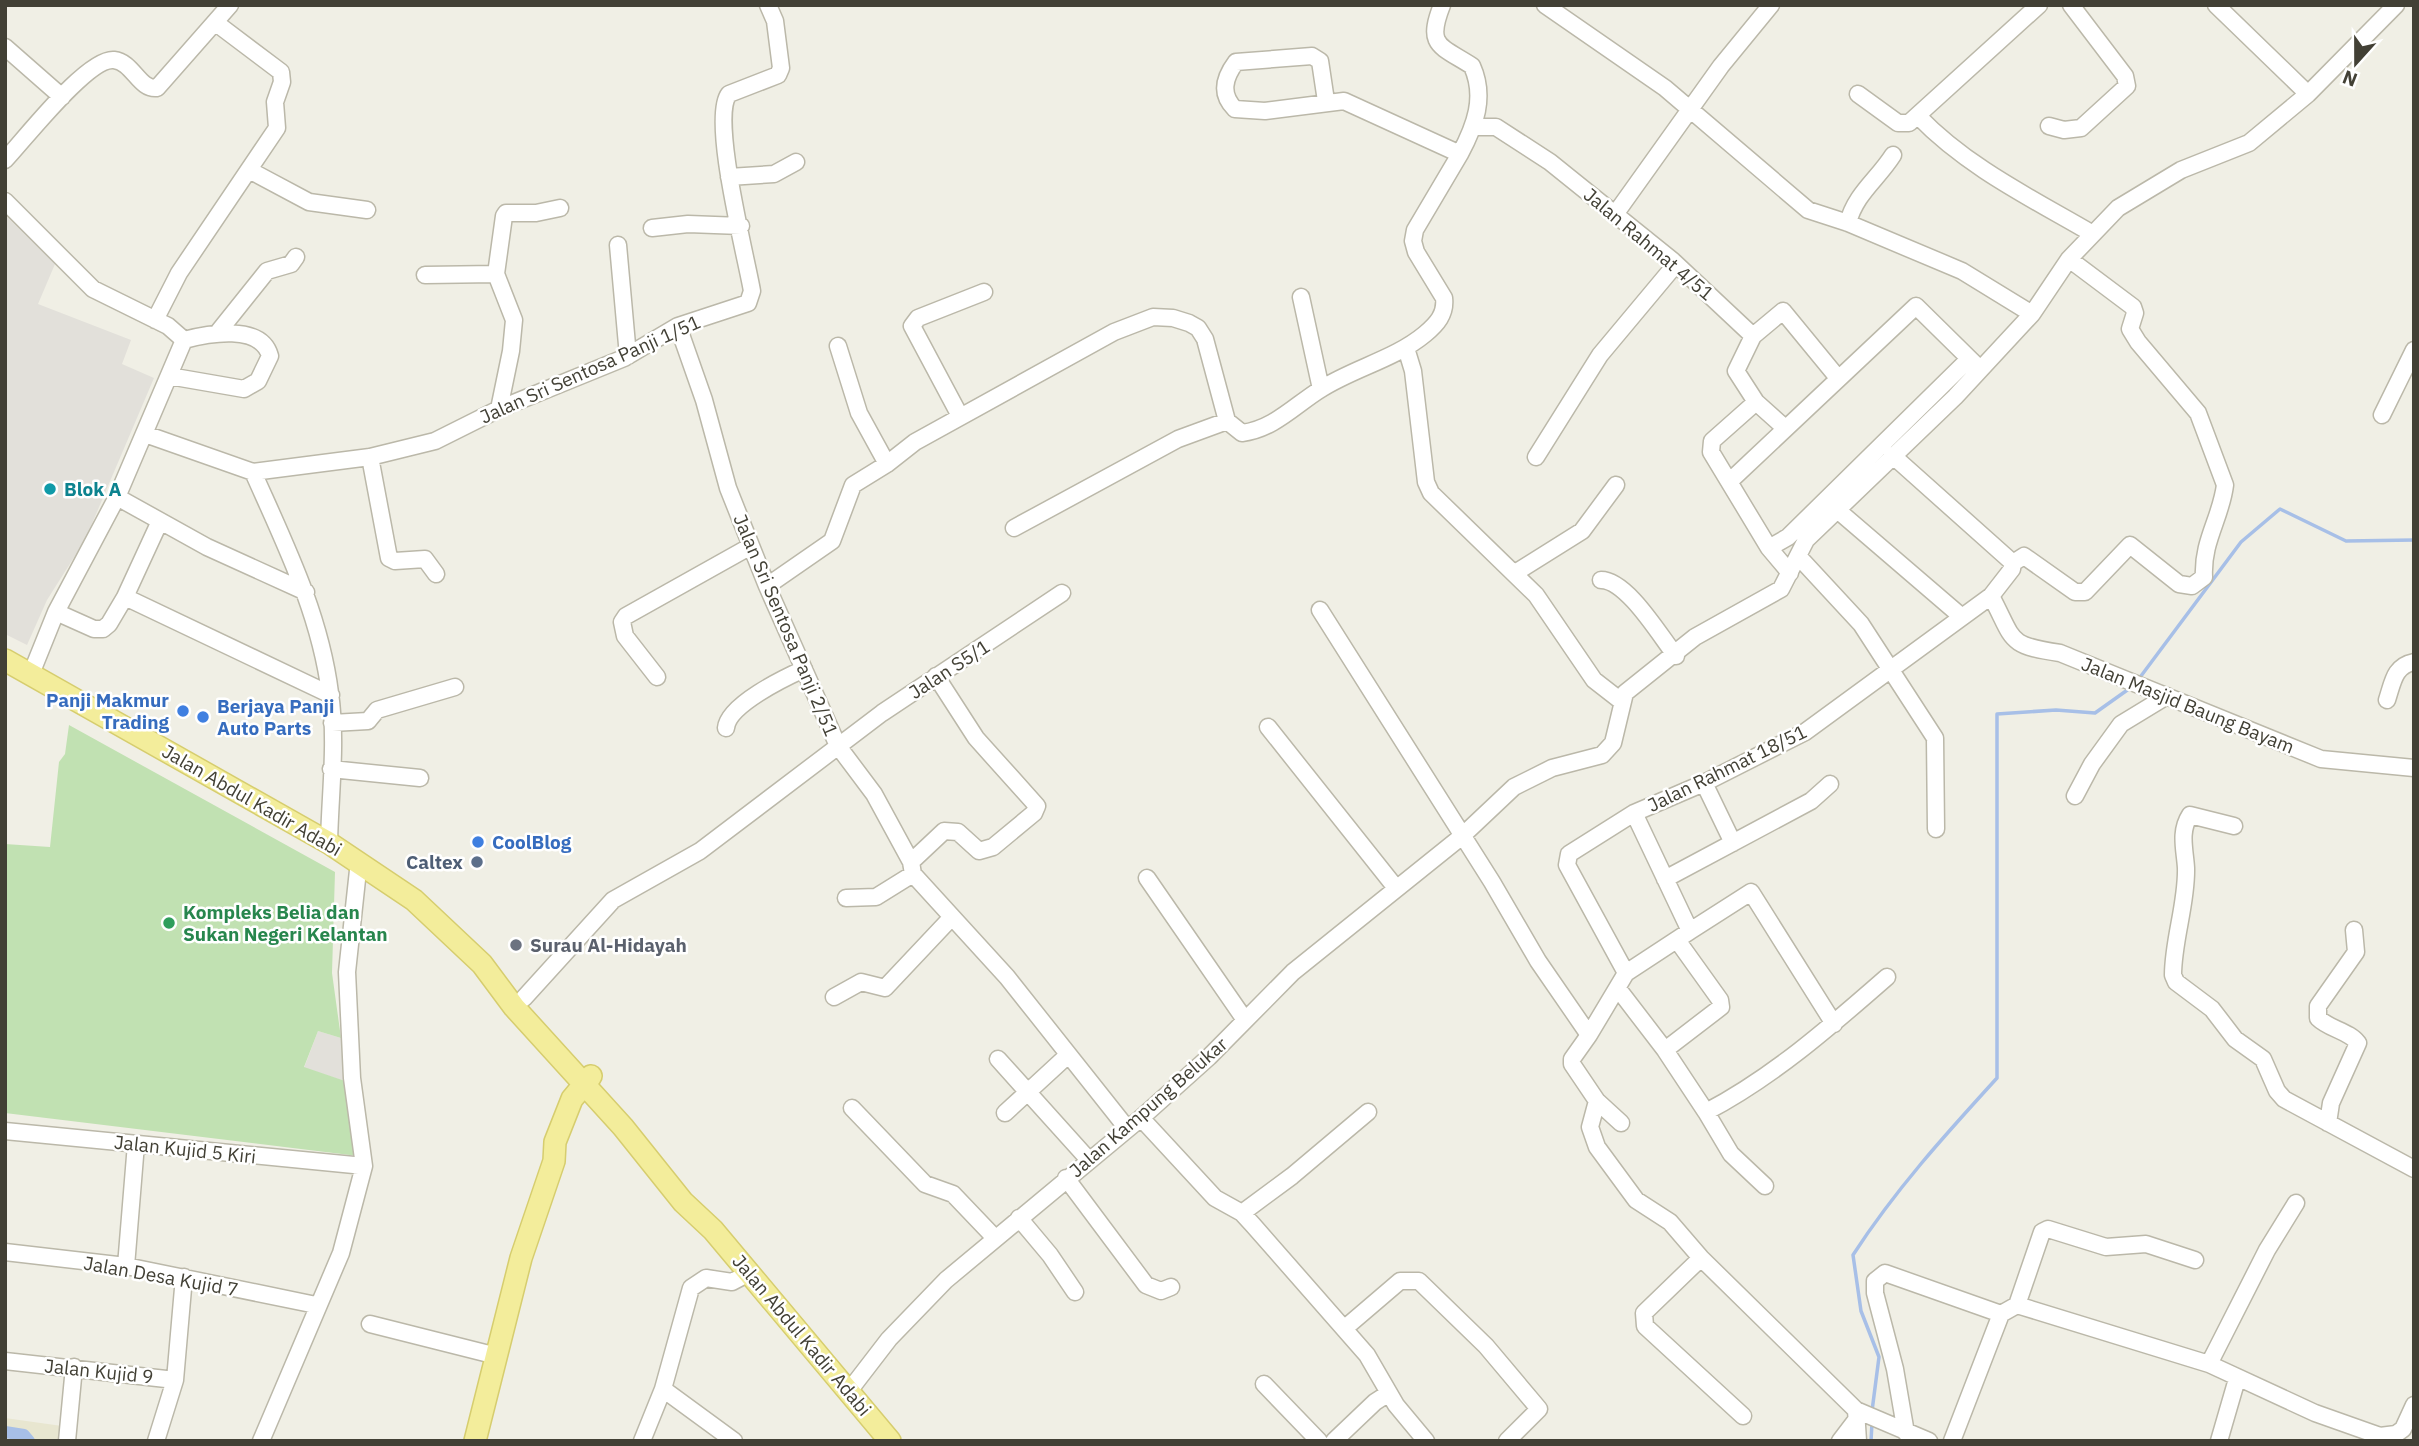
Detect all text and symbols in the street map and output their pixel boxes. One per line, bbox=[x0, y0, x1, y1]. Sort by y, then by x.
north arrow bbox=[2321, 28, 2391, 98]
text: N bbox=[2339, 65, 2361, 93]
street label: Jalan Rahmat 4/51 bbox=[1579, 183, 1719, 305]
street label: Jalan Sri Sentosa Panji 1/51 bbox=[476, 309, 704, 429]
place label: Blok A bbox=[64, 477, 122, 501]
marker: Blok A bbox=[42, 481, 58, 497]
street label: Jalan Sri Sentosa Panji 2/51 bbox=[728, 510, 844, 740]
street label: Jalan S5/1 bbox=[904, 634, 994, 704]
street label: Jalan Masjid Baung Bayam bbox=[2078, 651, 2298, 759]
place label: Panji Makmur Trading bbox=[46, 688, 170, 734]
place label: Berjaya Panji Auto Parts bbox=[217, 694, 334, 740]
marker: Panji Makmur Trading bbox=[175, 703, 191, 719]
marker: Berjaya Panji Auto Parts bbox=[195, 709, 211, 725]
street label: Jalan Rahmat 18/51 bbox=[1643, 719, 1811, 817]
street label: Jalan Abdul Kadir Adabi bbox=[158, 739, 346, 861]
place label: CoolBlog bbox=[492, 830, 572, 854]
marker: CoolBlog bbox=[470, 834, 486, 850]
place label: Caltex bbox=[406, 850, 463, 874]
marker: Caltex bbox=[469, 854, 485, 870]
place label: Kompleks Belia dan Sukan Negeri Kelantan bbox=[183, 900, 388, 946]
marker: Kompleks Belia dan Sukan Negeri Kelantan bbox=[161, 915, 177, 931]
place label: Surau Al-Hidayah bbox=[530, 933, 687, 957]
marker: Surau Al-Hidayah bbox=[508, 937, 524, 953]
street label: Jalan Kampung Belukar bbox=[1064, 1032, 1232, 1182]
street label: Jalan Kujid 5 Kiri bbox=[113, 1130, 257, 1168]
street label: Jalan Abdul Kadir Adabi bbox=[727, 1249, 877, 1421]
street label: Jalan Desa Kujid 7 bbox=[82, 1251, 240, 1301]
street label: Jalan Kujid 9 bbox=[43, 1353, 155, 1389]

